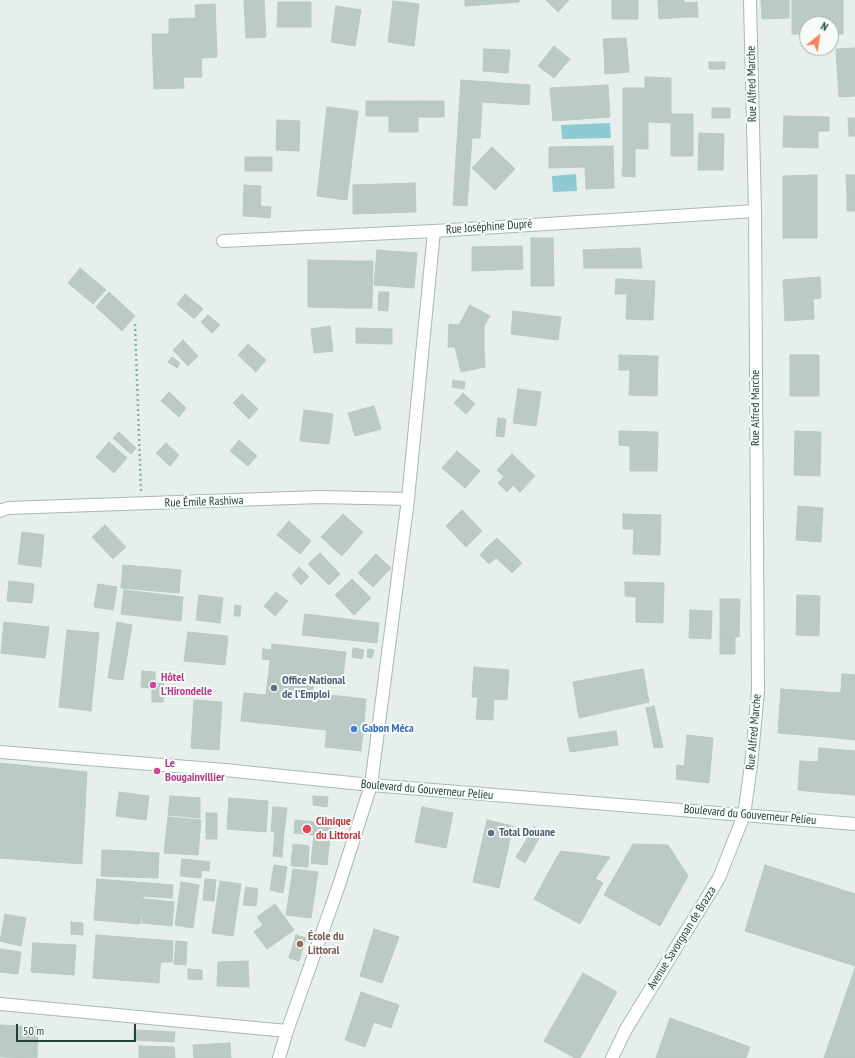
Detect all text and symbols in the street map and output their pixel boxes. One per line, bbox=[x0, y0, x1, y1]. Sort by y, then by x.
north arrow bbox=[799, 16, 839, 56]
text: N bbox=[818, 19, 831, 34]
street label: Rue Alfred Marche bbox=[744, 46, 760, 122]
street label: Rue Joséphine Dupré bbox=[445, 217, 533, 237]
street label: Rue Alfred Marche bbox=[749, 370, 763, 446]
street label: Rue Émile Rashiwa bbox=[164, 493, 244, 511]
place label: Hôtel L'Hirondelle bbox=[161, 671, 212, 699]
place label: Office National de l'Emploi bbox=[282, 674, 345, 702]
marker: Hôtel L'Hirondelle bbox=[148, 680, 158, 690]
marker: Office National de l'Emploi bbox=[269, 683, 279, 693]
street label: Rue Alfred Marche bbox=[744, 693, 764, 771]
place label: Gabon Méca bbox=[362, 722, 414, 736]
marker: Gabon Méca bbox=[349, 724, 359, 734]
place label: Le Bougainvillier bbox=[165, 757, 225, 785]
marker: Le Bougainvillier bbox=[152, 766, 162, 776]
street label: Boulevard du Gouverneur Pelieu bbox=[360, 777, 494, 803]
street label: Boulevard du Gouverneur Pelieu bbox=[683, 802, 817, 828]
place label: Clinique du Littoral bbox=[316, 815, 361, 843]
marker: Clinique du Littoral bbox=[301, 823, 313, 835]
place label: Total Douane bbox=[499, 826, 555, 840]
marker: Total Douane bbox=[486, 828, 496, 838]
street label: Avenue Savorgnan de Brazza bbox=[644, 884, 720, 992]
place label: École du Littoral bbox=[308, 930, 344, 958]
marker: École du Littoral bbox=[295, 939, 305, 949]
scale bar bbox=[18, 1016, 138, 1042]
text: 50 m bbox=[23, 1023, 44, 1038]

